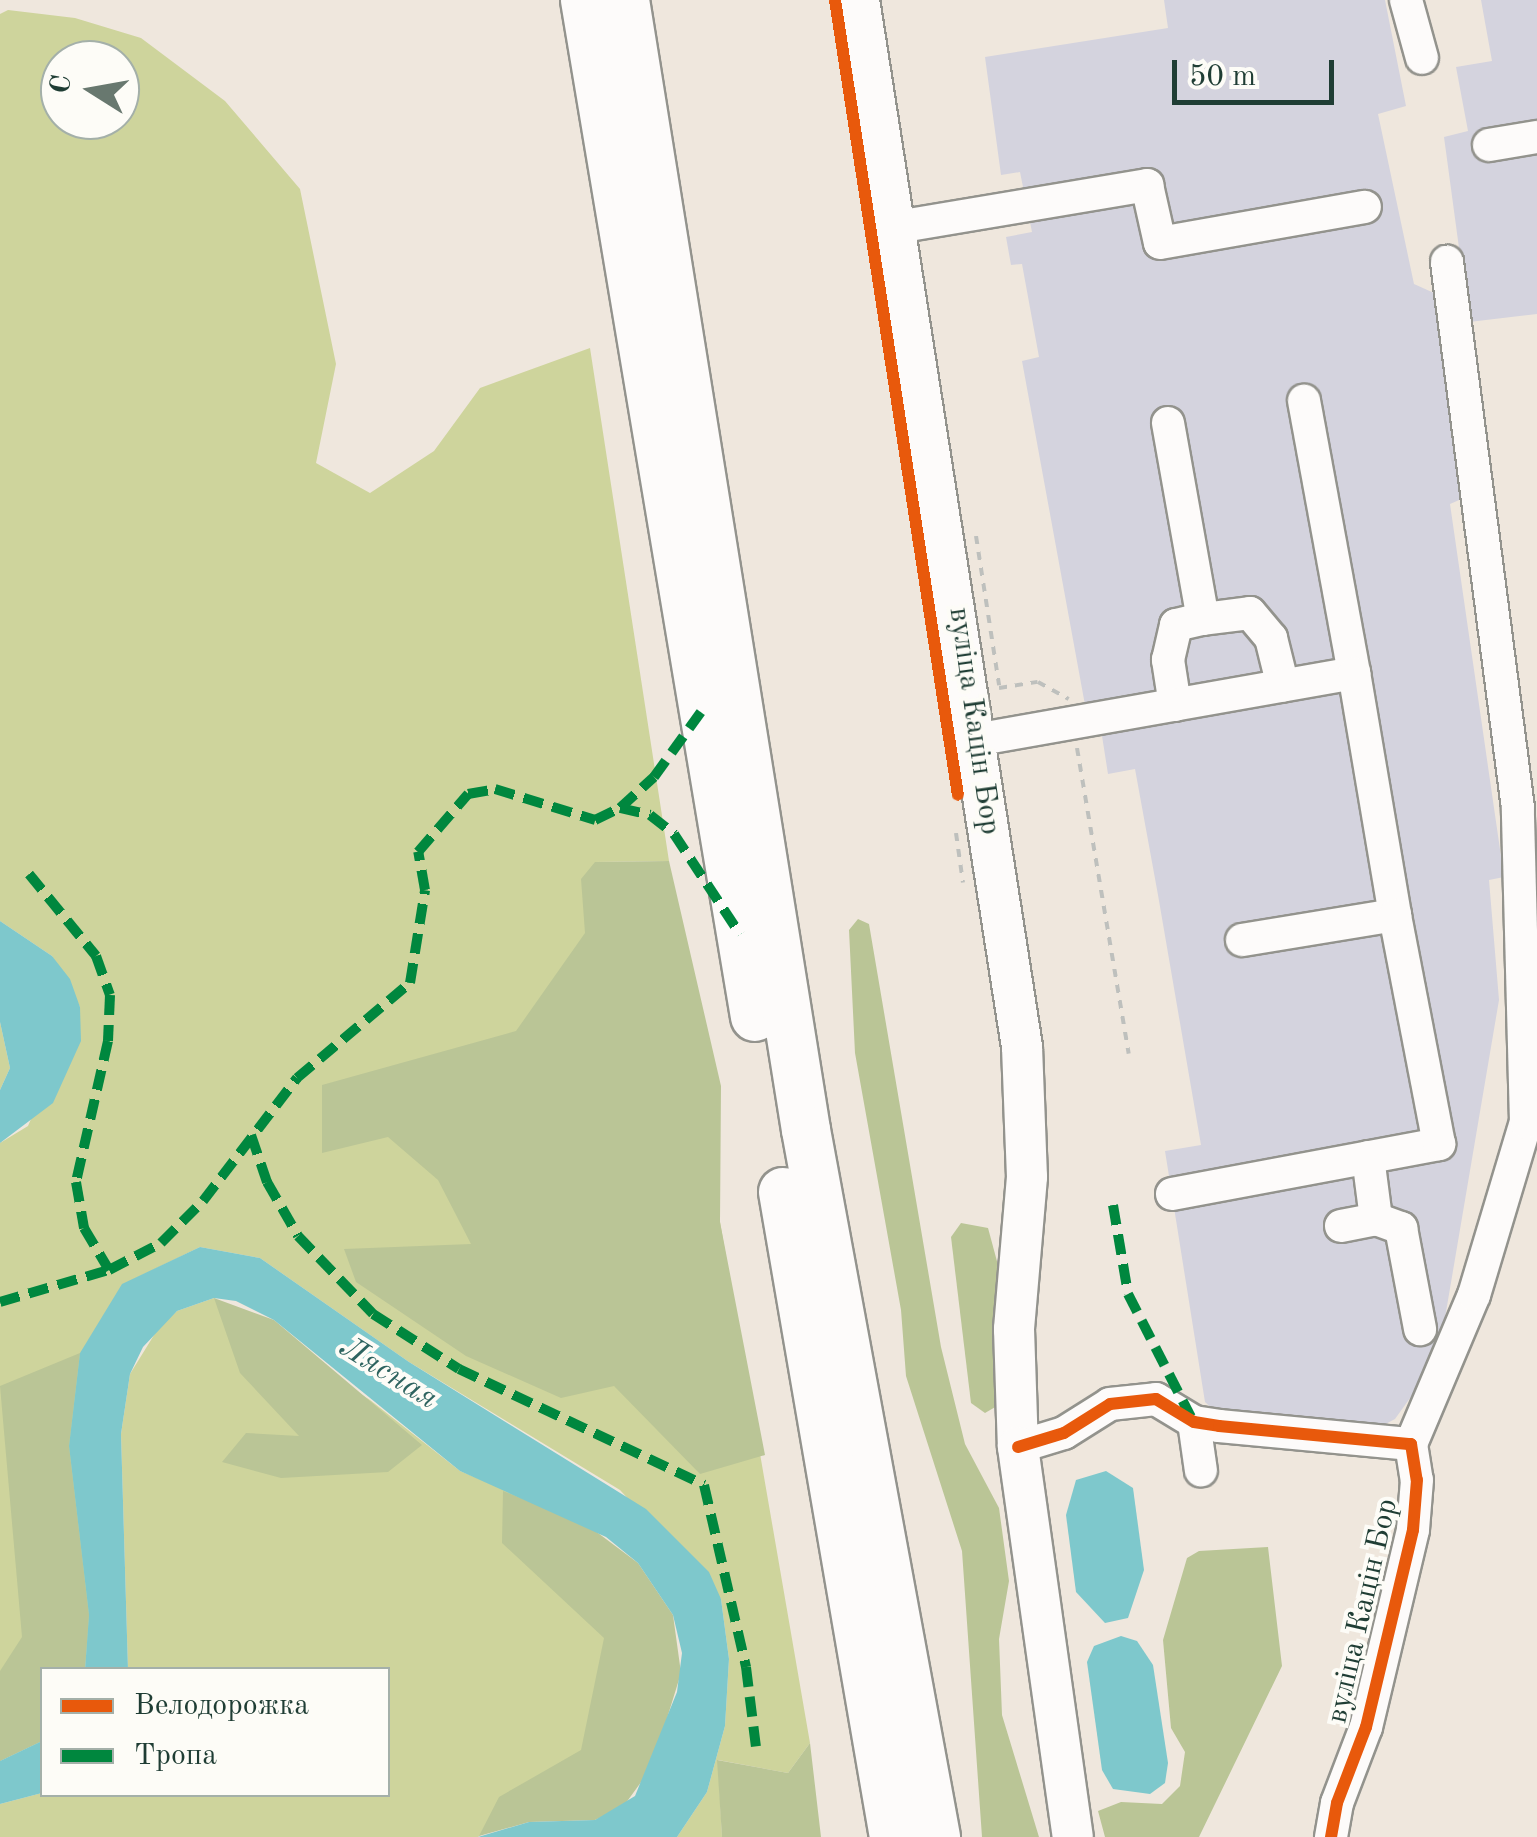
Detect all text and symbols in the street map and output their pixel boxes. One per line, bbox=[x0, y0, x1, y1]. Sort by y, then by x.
north arrow bbox=[40, 40, 140, 140]
scale bar bbox=[1177, 40, 1340, 102]
text: 50 m bbox=[1189, 62, 1256, 92]
text: С bbox=[47, 73, 78, 96]
street label: вуліца Кацін Бор bbox=[940, 605, 1008, 837]
water label: Лясная bbox=[332, 1329, 444, 1419]
street label: вуліца Кацін Бор bbox=[1320, 1495, 1406, 1727]
legend bbox=[40, 1667, 390, 1797]
text: Велодорожка bbox=[134, 1691, 309, 1721]
text: Тропа bbox=[134, 1741, 217, 1771]

